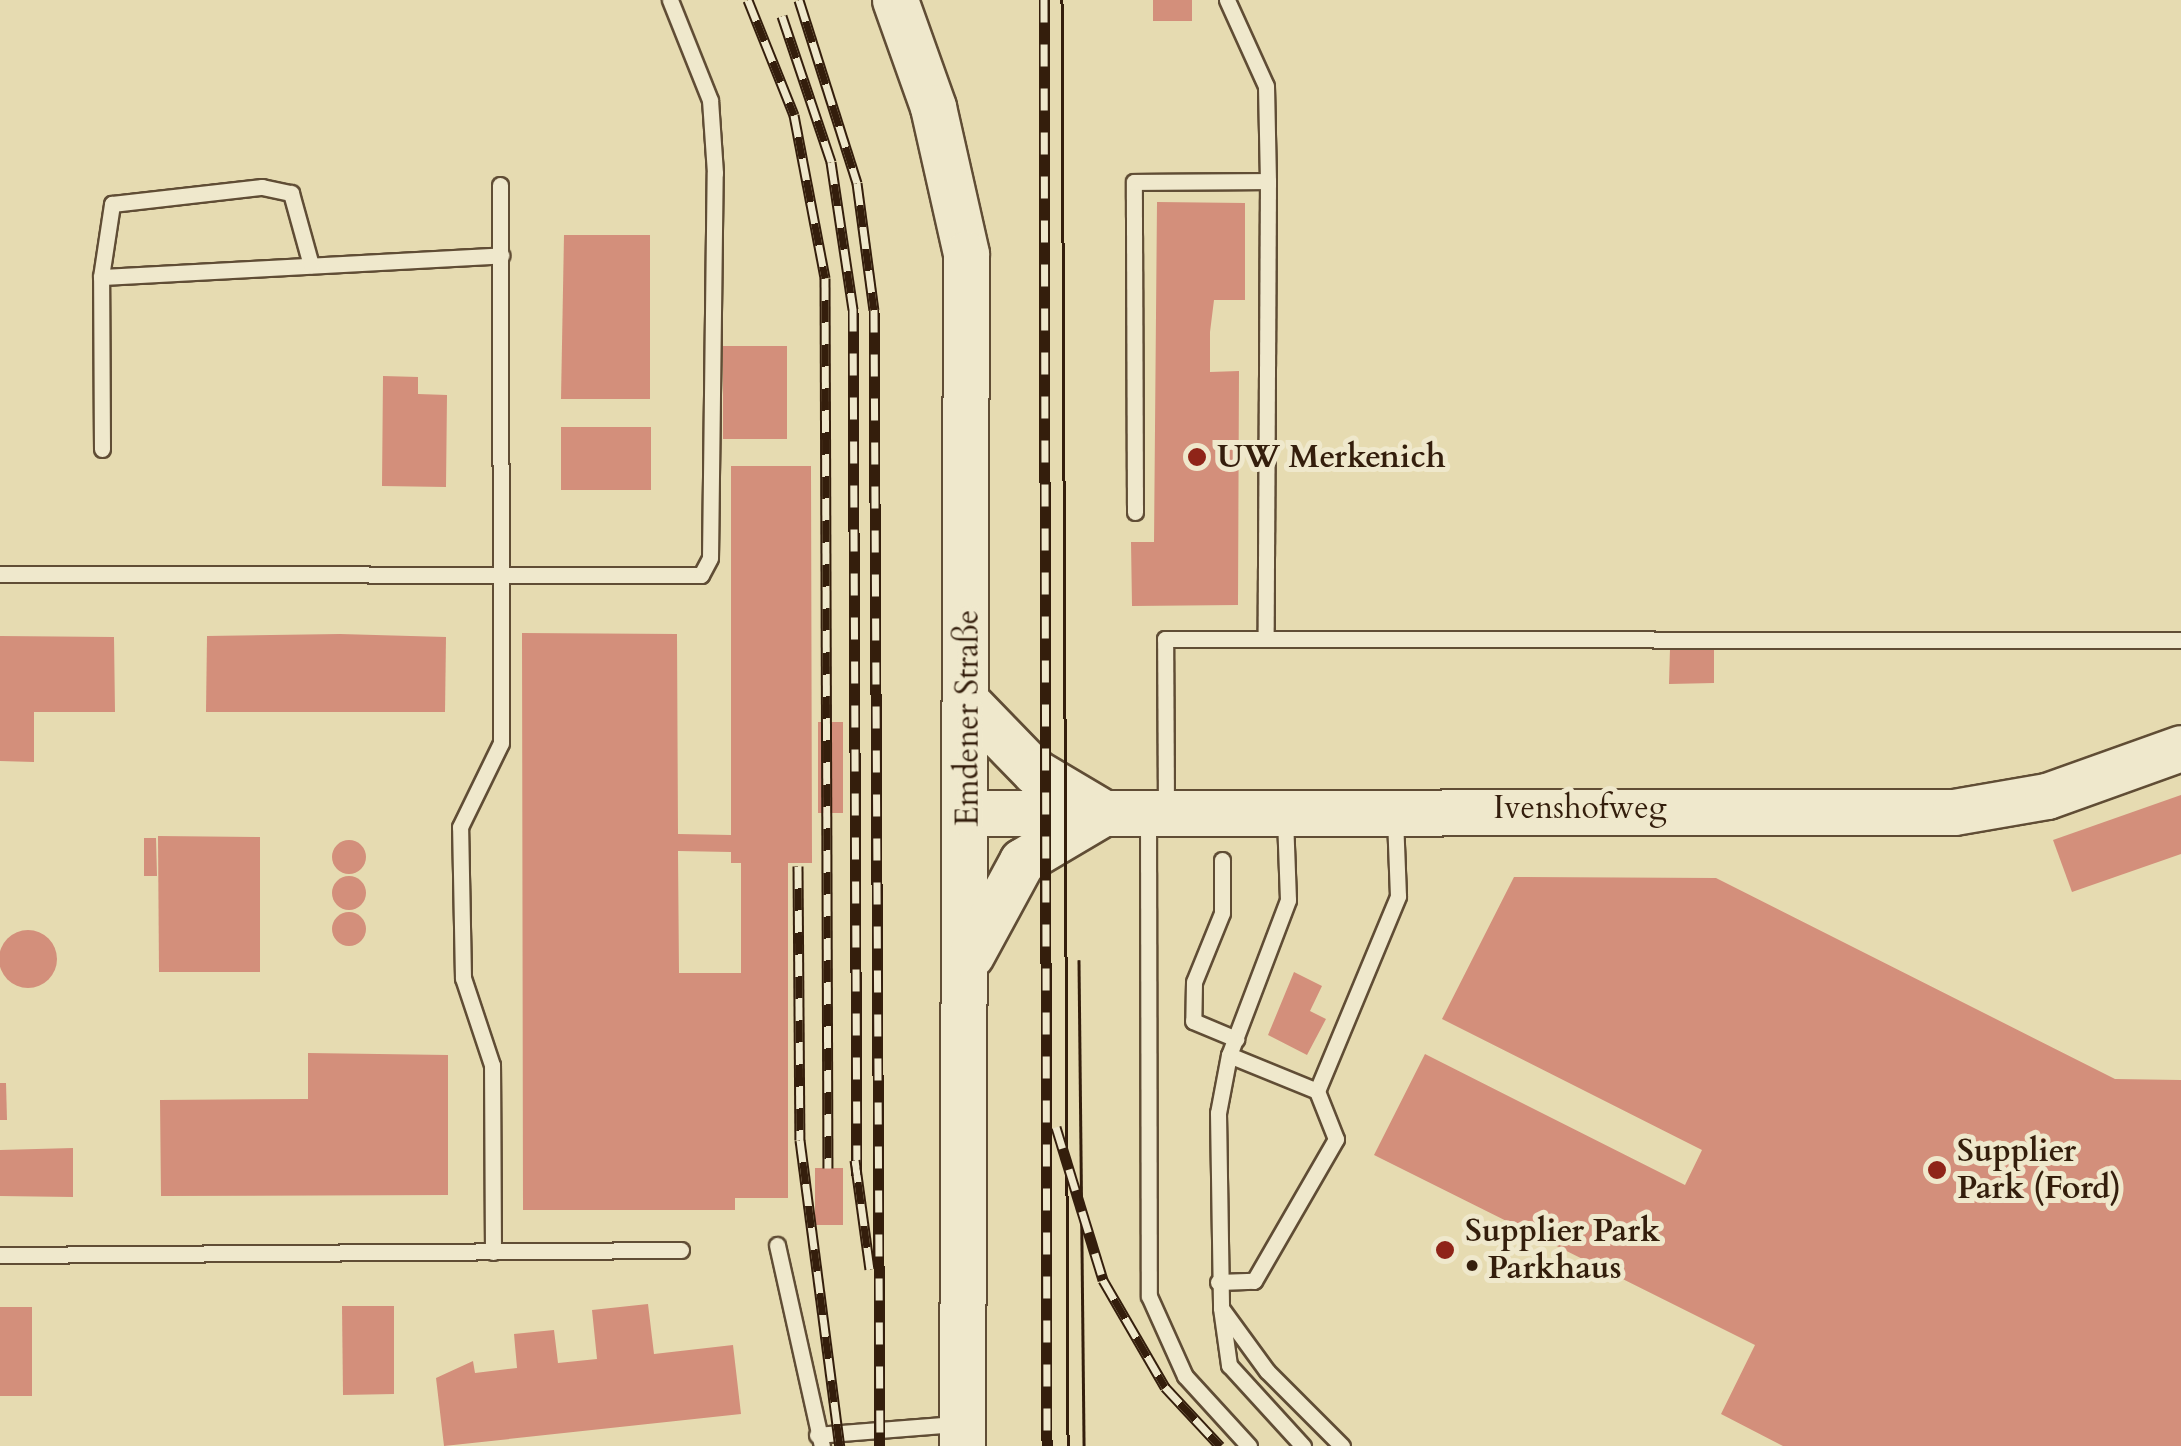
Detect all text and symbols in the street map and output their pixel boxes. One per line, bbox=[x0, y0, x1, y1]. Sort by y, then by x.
place label: UW Merkenich bbox=[1217, 438, 1446, 476]
marker: UW Merkenich bbox=[1186, 446, 1208, 468]
street label: Emdener Straße bbox=[949, 610, 987, 826]
street label: Ivenshofweg bbox=[1493, 789, 1667, 827]
place label: Supplier Park (Ford) bbox=[1957, 1133, 2121, 1208]
marker: Supplier Park (Ford) bbox=[1926, 1159, 1948, 1181]
place label: Supplier Park • Parkhaus bbox=[1465, 1213, 1660, 1288]
marker: Supplier Park • Parkhaus bbox=[1434, 1239, 1456, 1261]

